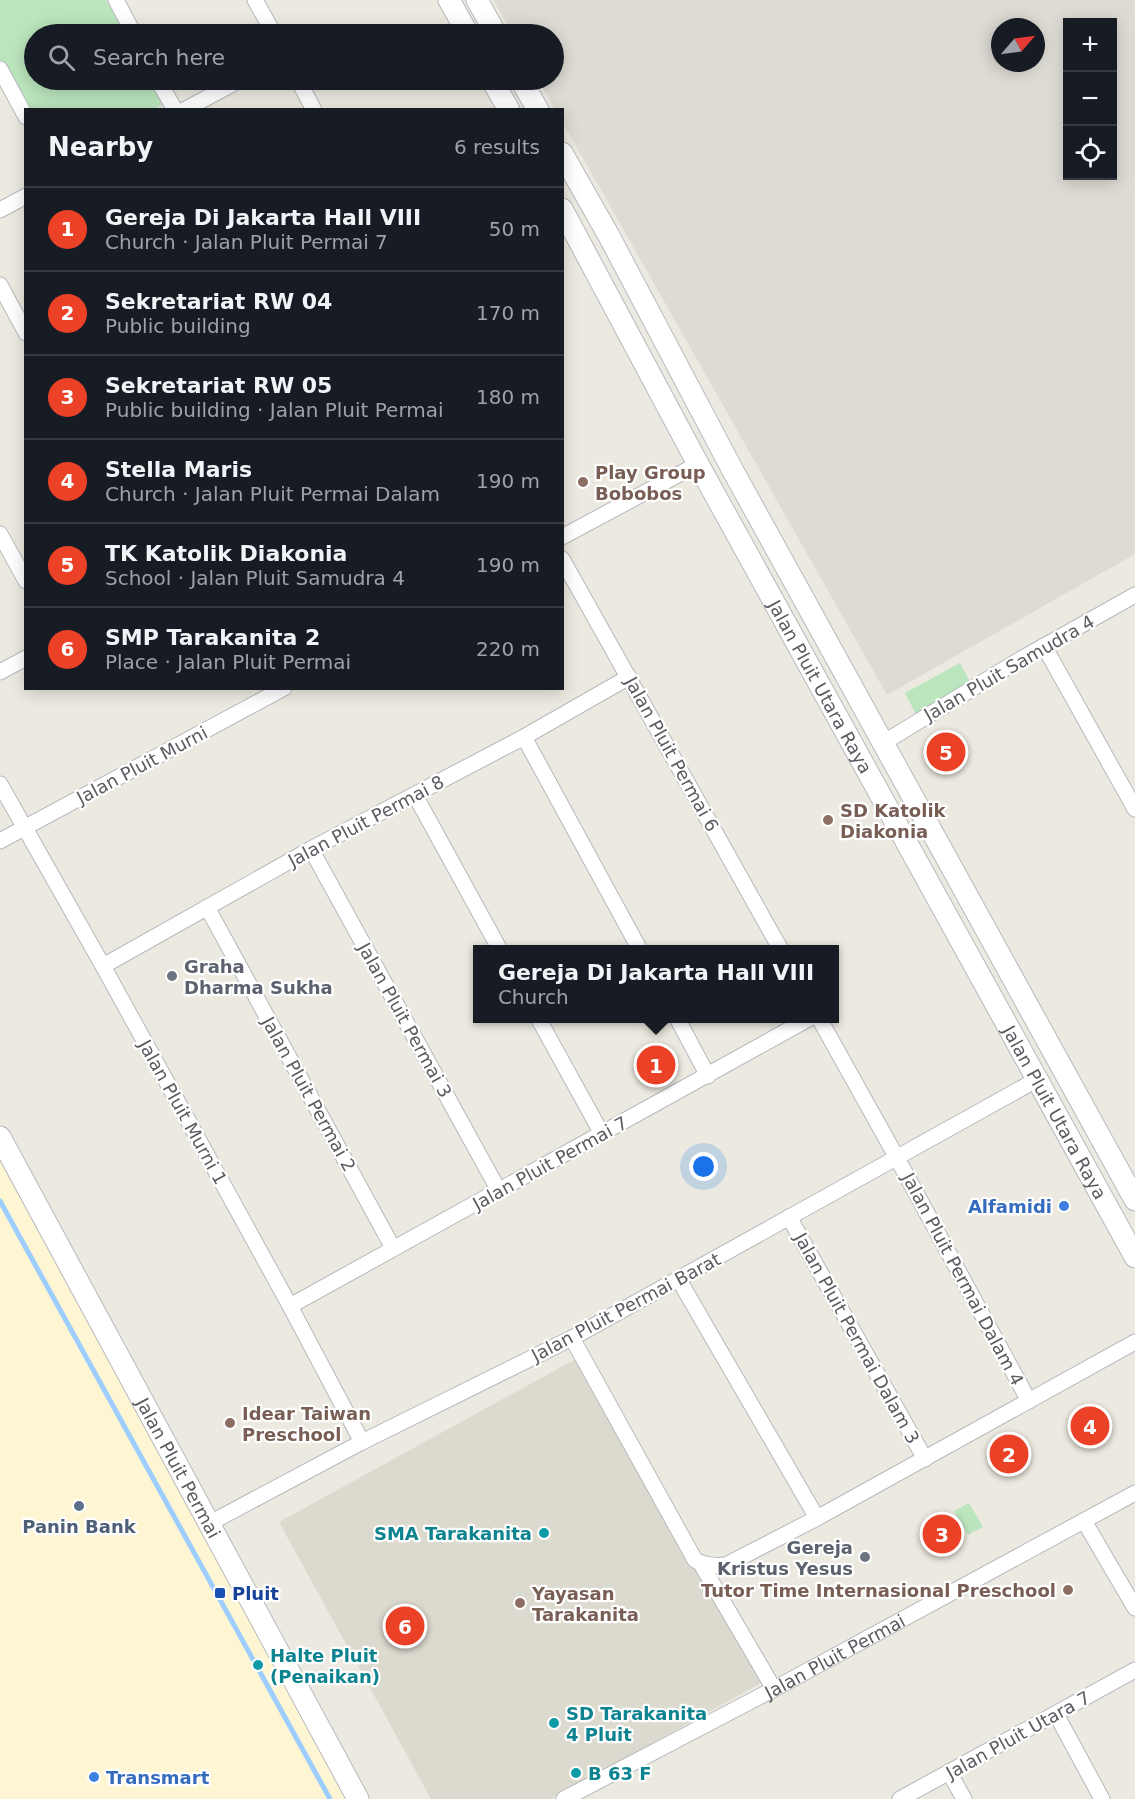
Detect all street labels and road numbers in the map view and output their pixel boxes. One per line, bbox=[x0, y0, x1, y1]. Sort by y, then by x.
street label: Jalan Pluit Utara Raya bbox=[764, 595, 877, 777]
street label: Jalan Pluit Samudra 4 bbox=[919, 611, 1098, 726]
street label: Jalan Pluit Permai 6 bbox=[620, 672, 723, 835]
street label: Jalan Pluit Murni bbox=[72, 722, 211, 809]
street label: Jalan Pluit Permai 8 bbox=[284, 771, 448, 872]
street label: Jalan Pluit Permai 3 bbox=[353, 938, 456, 1101]
street label: Jalan Pluit Permai 2 bbox=[257, 1012, 360, 1175]
street label: Jalan Pluit Utara Raya bbox=[998, 1021, 1111, 1203]
street label: Jalan Pluit Murni 1 bbox=[134, 1035, 231, 1188]
street label: Jalan Pluit Permai 7 bbox=[468, 1112, 631, 1215]
street label: Jalan Pluit Permai Dalam 4 bbox=[897, 1168, 1028, 1389]
street label: Jalan Pluit Permai Dalam 3 bbox=[790, 1228, 924, 1447]
street label: Jalan Pluit Permai Barat bbox=[527, 1248, 724, 1366]
street label: Jalan Pluit Permai bbox=[132, 1393, 225, 1542]
street label: Jalan Pluit Permai bbox=[760, 1610, 908, 1703]
street label: Jalan Pluit Utara 7 bbox=[941, 1687, 1094, 1784]

